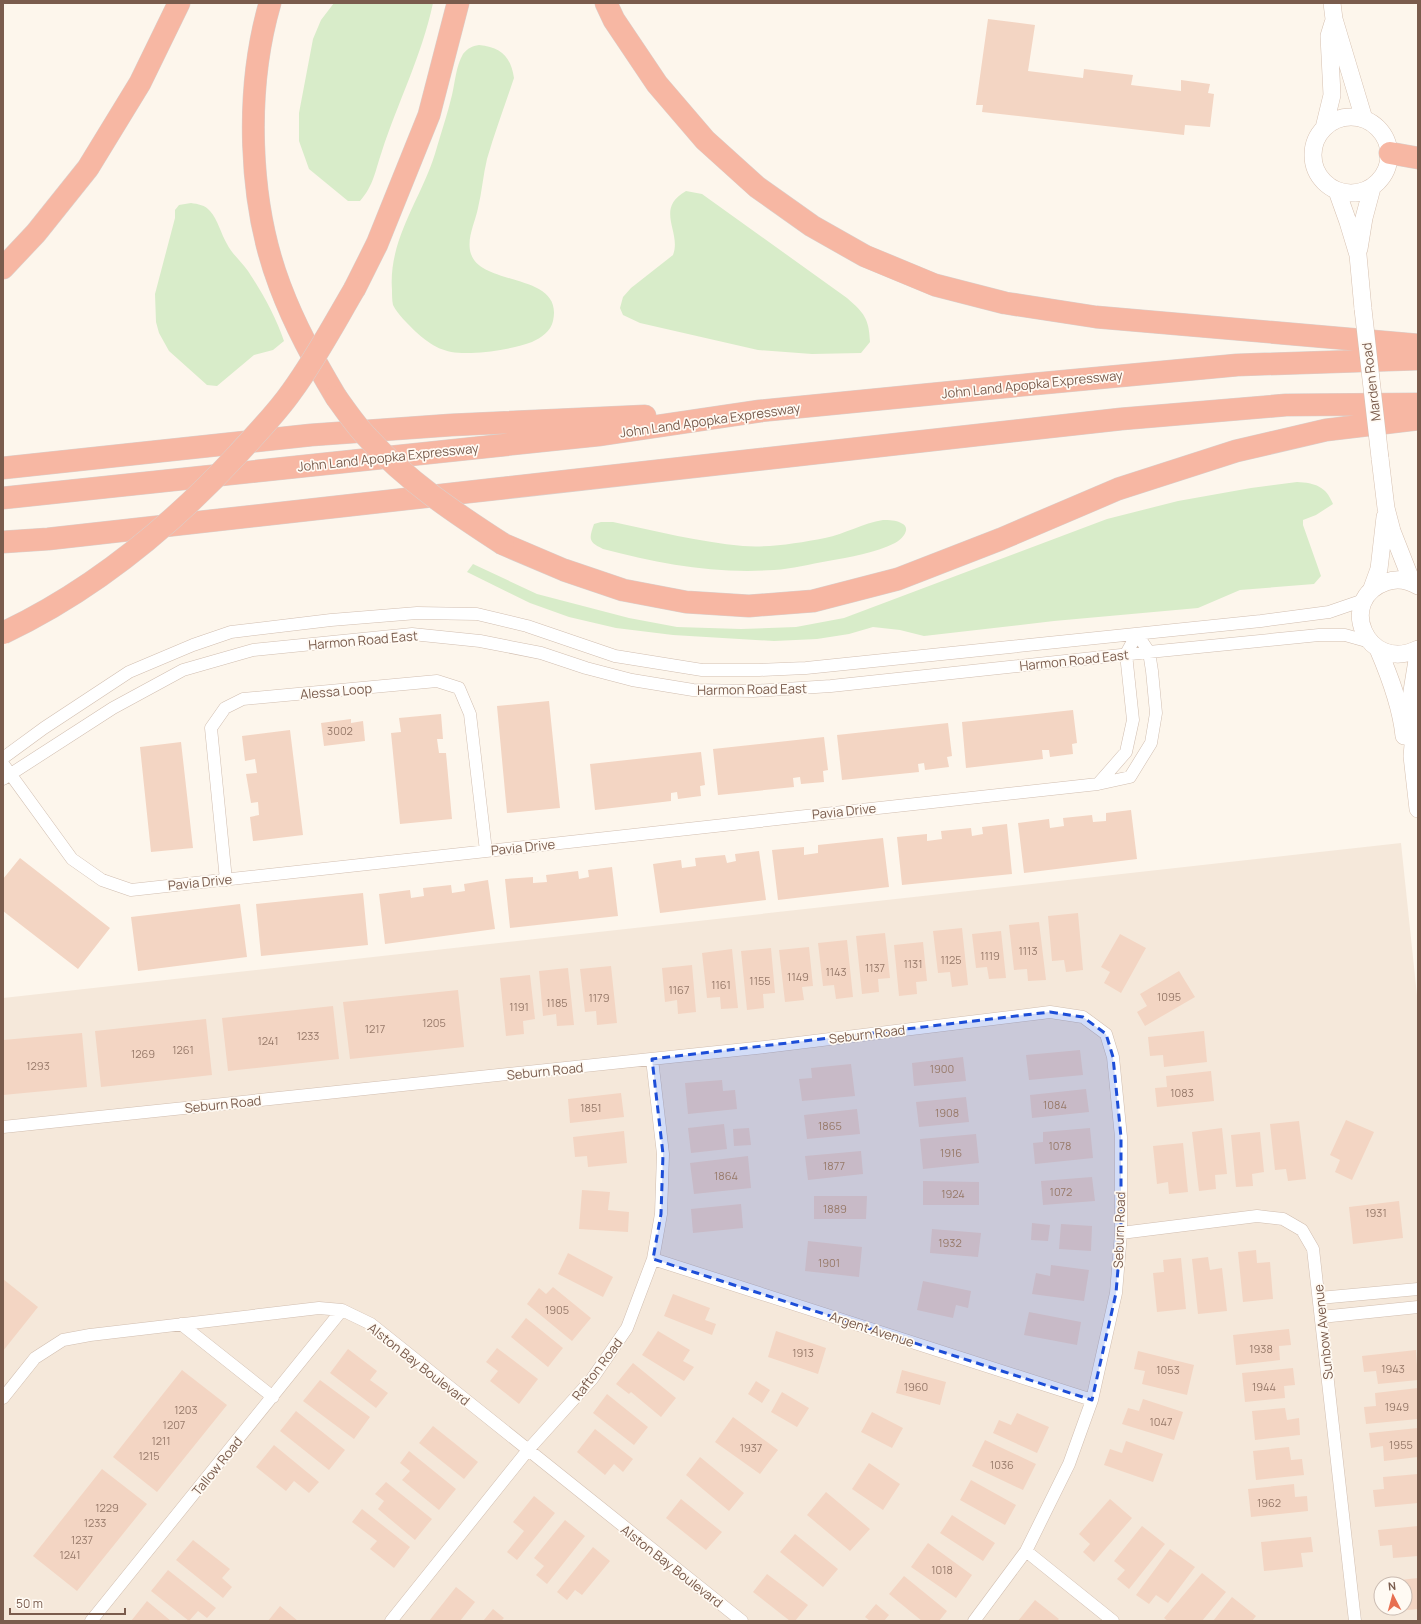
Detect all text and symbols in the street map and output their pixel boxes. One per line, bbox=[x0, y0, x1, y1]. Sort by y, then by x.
street label: Marden Road bbox=[1357, 342, 1385, 422]
street label: John Land Apopka Expressway bbox=[941, 366, 1124, 402]
street label: John Land Apopka Expressway bbox=[619, 398, 801, 442]
street label: John Land Apopka Expressway bbox=[297, 439, 480, 475]
street label: Harmon Road East bbox=[307, 626, 419, 654]
street label: Harmon Road East bbox=[1018, 645, 1130, 675]
street label: Alessa Loop bbox=[299, 679, 373, 703]
street label: Harmon Road East bbox=[697, 679, 807, 699]
house number: 3002 bbox=[327, 723, 353, 738]
street label: Pavia Drive bbox=[811, 799, 877, 823]
street label: Pavia Drive bbox=[490, 835, 556, 859]
street label: Pavia Drive bbox=[167, 870, 233, 894]
house number: 1113 bbox=[1019, 943, 1037, 958]
house number: 1119 bbox=[980, 948, 1000, 963]
house number: 1125 bbox=[940, 952, 962, 967]
house number: 1131 bbox=[904, 956, 922, 971]
house number: 1137 bbox=[865, 960, 885, 975]
house number: 1143 bbox=[825, 964, 847, 979]
house number: 1149 bbox=[787, 969, 809, 984]
house number: 1155 bbox=[749, 973, 771, 988]
house number: 1161 bbox=[711, 977, 731, 992]
house number: 1167 bbox=[669, 982, 689, 997]
house number: 1095 bbox=[1157, 989, 1181, 1004]
house number: 1179 bbox=[589, 990, 610, 1005]
house number: 1185 bbox=[546, 995, 568, 1010]
house number: 1191 bbox=[509, 999, 529, 1014]
house number: 1205 bbox=[422, 1015, 446, 1030]
street label: Seburn Road bbox=[828, 1020, 906, 1048]
house number: 1217 bbox=[365, 1021, 385, 1036]
house number: 1233 bbox=[297, 1028, 319, 1043]
house number: 1241 bbox=[257, 1033, 279, 1048]
house number: 1261 bbox=[172, 1042, 194, 1057]
house number: 1269 bbox=[131, 1046, 155, 1061]
house number: 1293 bbox=[26, 1058, 50, 1073]
street label: Seburn Road bbox=[506, 1058, 584, 1084]
house number: 1900 bbox=[930, 1061, 954, 1076]
house number: 1083 bbox=[1170, 1085, 1194, 1100]
street label: Seburn Road bbox=[184, 1091, 262, 1117]
house number: 1084 bbox=[1043, 1097, 1067, 1112]
house number: 1851 bbox=[580, 1100, 602, 1115]
house number: 1908 bbox=[935, 1105, 959, 1120]
house number: 1865 bbox=[818, 1118, 842, 1133]
house number: 1078 bbox=[1049, 1138, 1071, 1153]
house number: 1916 bbox=[940, 1145, 962, 1160]
house number: 1877 bbox=[823, 1158, 845, 1173]
house number: 1864 bbox=[714, 1168, 738, 1183]
house number: 1072 bbox=[1050, 1184, 1072, 1199]
house number: 1924 bbox=[941, 1186, 965, 1201]
street label: Seburn Road bbox=[1109, 1191, 1129, 1269]
house number: 1889 bbox=[823, 1201, 847, 1216]
house number: 1931 bbox=[1365, 1205, 1387, 1220]
house number: 1932 bbox=[938, 1235, 962, 1250]
house number: 1901 bbox=[818, 1255, 840, 1270]
street label: Sunbow Avenue bbox=[1309, 1283, 1337, 1381]
house number: 1905 bbox=[545, 1302, 569, 1317]
street label: Argent Avenue bbox=[827, 1307, 917, 1351]
street label: Alston Bay Boulevard bbox=[364, 1319, 474, 1409]
street label: Rafton Road bbox=[568, 1334, 626, 1404]
house number: 1938 bbox=[1249, 1341, 1273, 1356]
house number: 1913 bbox=[792, 1345, 814, 1360]
house number: 1943 bbox=[1381, 1361, 1405, 1376]
house number: 1053 bbox=[1156, 1362, 1180, 1377]
house number: 1960 bbox=[904, 1379, 928, 1394]
house number: 1944 bbox=[1252, 1379, 1276, 1394]
house number: 1949 bbox=[1385, 1399, 1409, 1414]
house number: 1203 bbox=[174, 1402, 198, 1417]
house number: 1047 bbox=[1149, 1414, 1173, 1429]
house number: 1207 bbox=[163, 1417, 185, 1432]
house number: 1211 bbox=[151, 1433, 171, 1448]
street label: Tallow Road bbox=[188, 1433, 246, 1499]
house number: 1955 bbox=[1389, 1437, 1413, 1452]
house number: 1937 bbox=[740, 1440, 762, 1455]
house number: 1215 bbox=[138, 1448, 160, 1463]
house number: 1036 bbox=[990, 1457, 1014, 1472]
house number: 1962 bbox=[1257, 1495, 1281, 1510]
house number: 1229 bbox=[95, 1500, 119, 1515]
house number: 1233 bbox=[84, 1515, 106, 1530]
street label: Alston Bay Boulevard bbox=[617, 1521, 727, 1611]
house number: 1237 bbox=[71, 1532, 93, 1547]
house number: 1241 bbox=[59, 1547, 81, 1562]
house number: 1018 bbox=[931, 1562, 953, 1577]
north arrow bbox=[1373, 1576, 1413, 1616]
text: N bbox=[1387, 1578, 1397, 1593]
scale bar bbox=[10, 1590, 125, 1616]
text: 50 m bbox=[16, 1595, 43, 1612]

